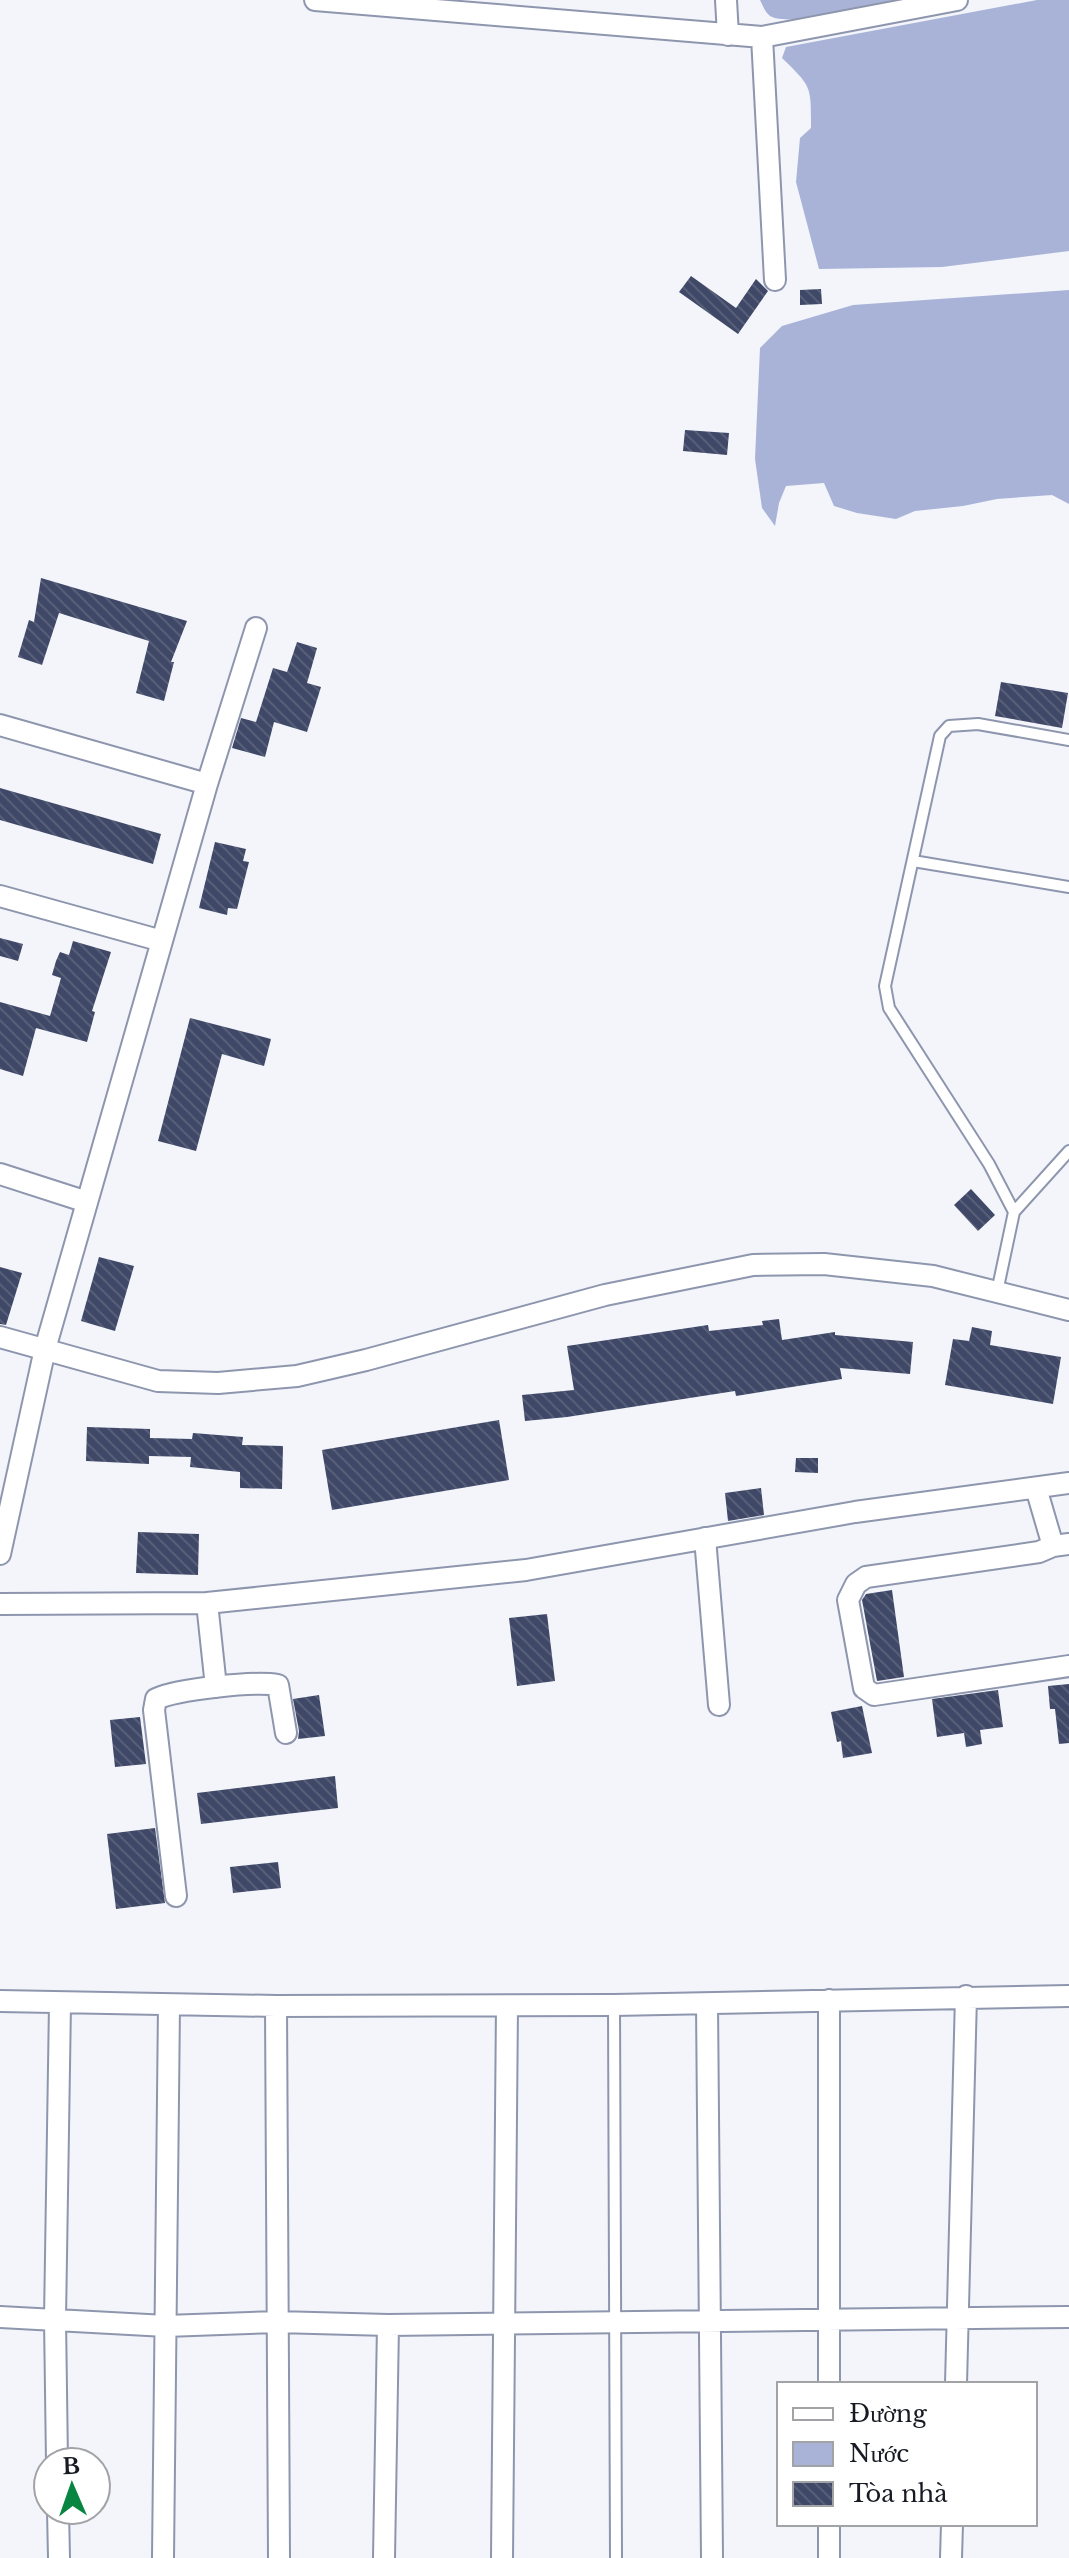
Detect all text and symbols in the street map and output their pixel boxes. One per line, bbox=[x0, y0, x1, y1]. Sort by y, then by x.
legend bbox=[777, 2382, 1037, 2526]
text: Đường bbox=[849, 2399, 927, 2428]
text: Nước bbox=[849, 2439, 909, 2468]
north arrow bbox=[32, 2446, 112, 2526]
text: B bbox=[62, 2453, 81, 2480]
text: Tòa nhà bbox=[849, 2479, 948, 2508]

